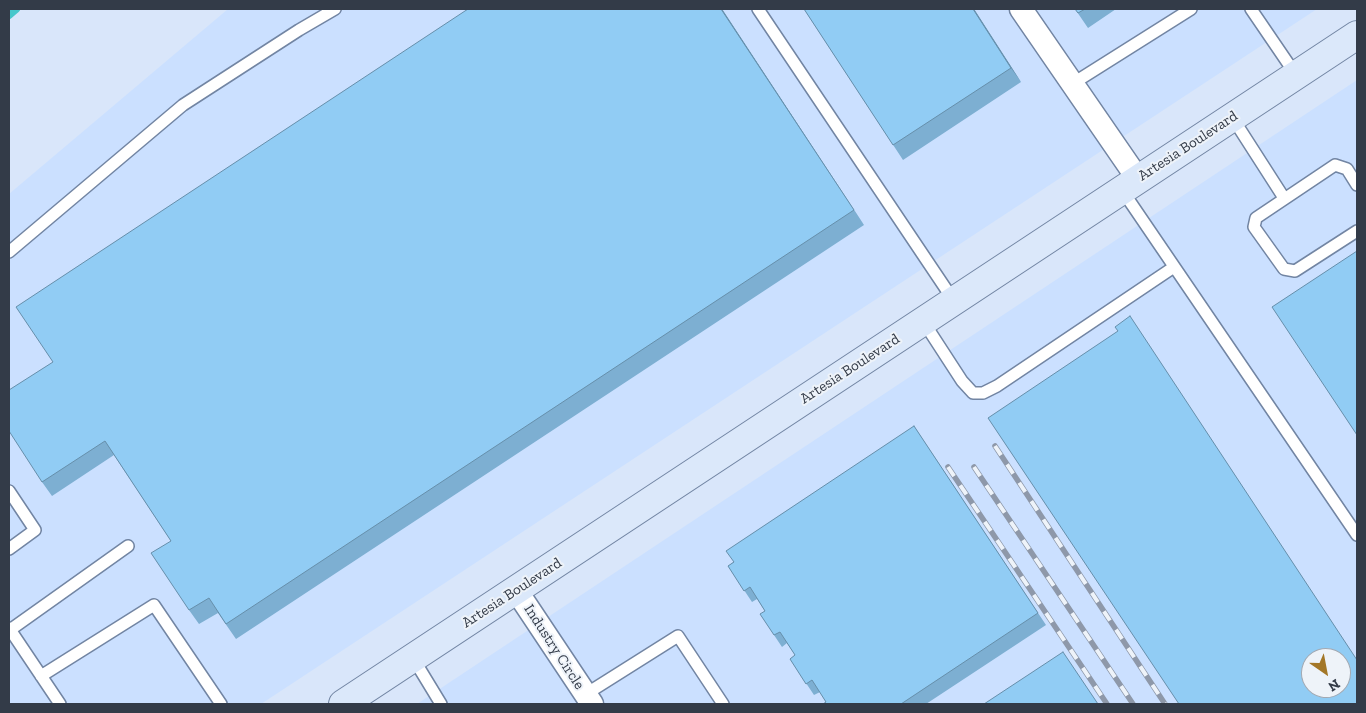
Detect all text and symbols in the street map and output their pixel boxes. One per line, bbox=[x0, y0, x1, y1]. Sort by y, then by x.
street label: Artesia Boulevard bbox=[1135, 107, 1241, 185]
street label: Artesia Boulevard bbox=[797, 330, 903, 408]
street label: Artesia Boulevard bbox=[459, 554, 565, 632]
street label: Industry Circle bbox=[520, 601, 588, 693]
north arrow bbox=[1301, 648, 1351, 698]
text: N bbox=[1325, 675, 1343, 695]

